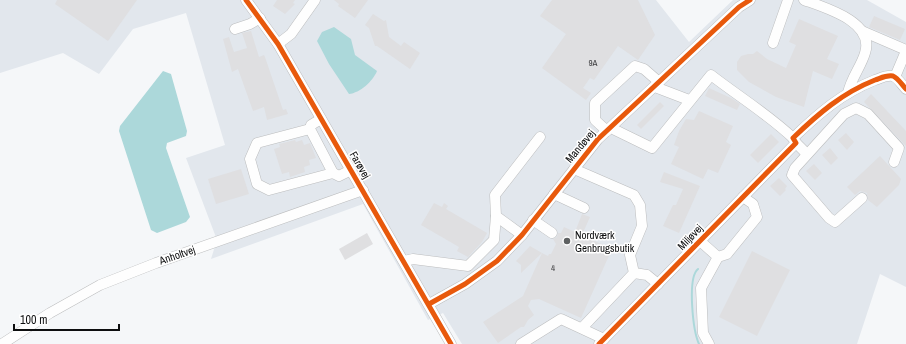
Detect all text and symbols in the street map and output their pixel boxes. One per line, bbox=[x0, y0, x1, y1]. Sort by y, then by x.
house number: 9A bbox=[588, 57, 598, 69]
street label: Mandøvej bbox=[562, 127, 598, 165]
street label: Farøvej bbox=[347, 149, 373, 181]
street label: Miljøvej bbox=[674, 221, 706, 253]
place label: Nordværk Genbrugsbutik bbox=[575, 228, 635, 255]
marker: Nordværk Genbrugsbutik bbox=[562, 236, 572, 246]
street label: Anholtvej bbox=[156, 242, 197, 268]
house number: 4 bbox=[551, 262, 555, 274]
scale bar bbox=[14, 306, 119, 332]
text: 100 m bbox=[20, 312, 47, 328]

